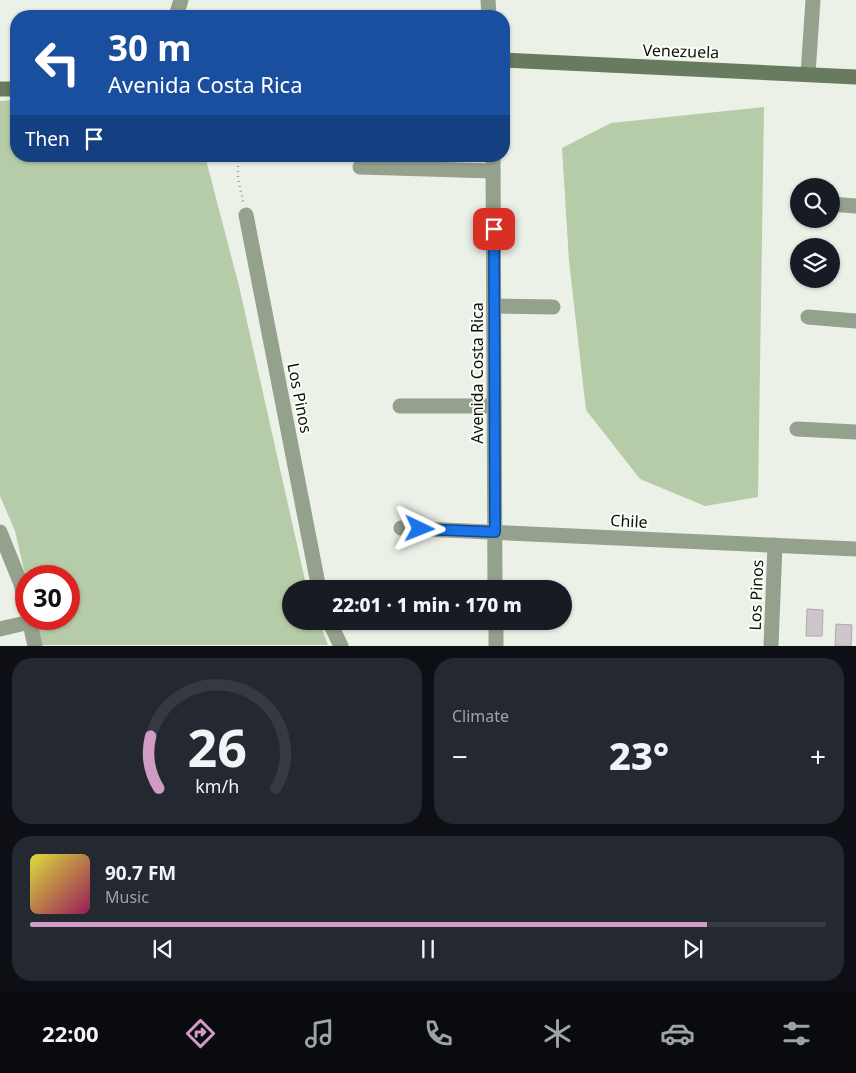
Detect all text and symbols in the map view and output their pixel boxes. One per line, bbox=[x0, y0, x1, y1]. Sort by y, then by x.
text: 30 m bbox=[108, 24, 191, 71]
icon: left bbox=[25, 30, 90, 95]
street label: Venezuela bbox=[642, 39, 720, 63]
text: Avenida Costa Rica bbox=[108, 69, 303, 99]
icon: arrive bbox=[80, 125, 108, 153]
text: Then bbox=[25, 126, 70, 152]
map controls bbox=[790, 178, 840, 288]
button: search bbox=[790, 178, 840, 228]
pin bbox=[473, 208, 515, 250]
icon: arrive bbox=[480, 215, 508, 243]
button: layers bbox=[790, 238, 840, 288]
street label: Avenida Costa Rica bbox=[466, 302, 488, 444]
street label: Los Pinos bbox=[282, 361, 318, 435]
position arrow bbox=[393, 502, 445, 554]
street label: Chile bbox=[610, 509, 648, 533]
street label: Los Pinos bbox=[744, 559, 768, 631]
speed limit sign: 30 bbox=[15, 565, 80, 630]
text: 22:01 · 1 min · 170 m bbox=[332, 592, 522, 618]
text: Climate bbox=[452, 705, 509, 727]
text: 26 bbox=[187, 711, 247, 782]
text: 23° bbox=[609, 729, 669, 781]
text: − bbox=[452, 737, 468, 775]
text: + bbox=[810, 737, 826, 775]
text: km/h bbox=[195, 774, 239, 798]
text: 90.7 FM bbox=[105, 860, 176, 886]
text: Music bbox=[105, 886, 149, 908]
icon: previous bbox=[149, 935, 177, 963]
icon: pause bbox=[414, 935, 442, 963]
icon: next bbox=[679, 935, 707, 963]
icon: directions bbox=[183, 1016, 218, 1051]
icon: music bbox=[302, 1016, 337, 1051]
icon: phone bbox=[421, 1016, 456, 1051]
icon: climate bbox=[540, 1016, 575, 1051]
icon: car bbox=[660, 1016, 695, 1051]
icon: filters bbox=[779, 1016, 814, 1051]
text: 22:00 bbox=[42, 1018, 99, 1048]

